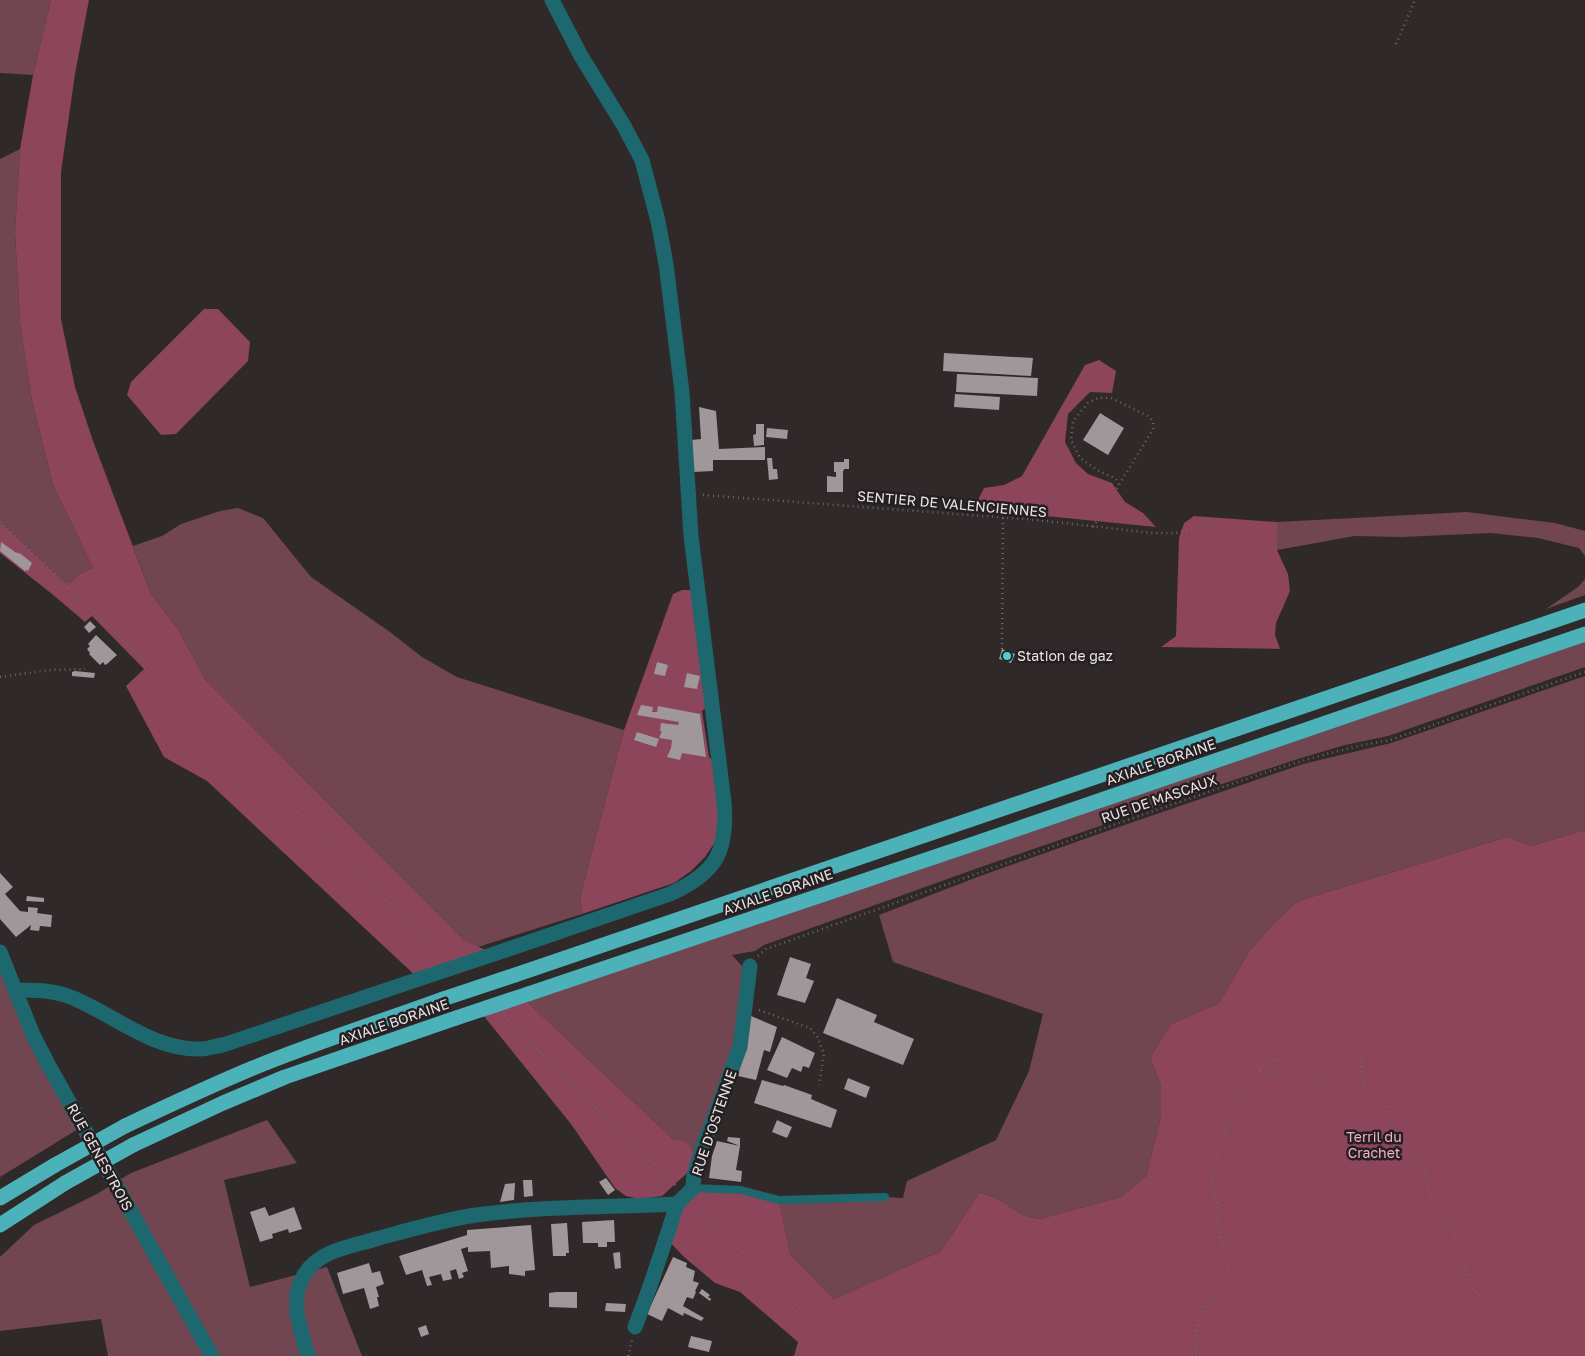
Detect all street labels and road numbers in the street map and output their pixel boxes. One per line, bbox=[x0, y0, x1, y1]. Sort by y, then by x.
street label: SENTIER DE VALENCIENNES bbox=[856, 487, 1048, 520]
street label: AXIALE BORAINE bbox=[1104, 735, 1218, 788]
street label: RUE DE MASCAUX bbox=[1099, 771, 1219, 826]
street label: AXIALE BORAINE bbox=[721, 865, 835, 918]
street label: AXIALE BORAINE bbox=[337, 995, 451, 1048]
street label: RUE D'OSTENNE bbox=[687, 1068, 740, 1178]
street label: RUE GENESTROIS bbox=[64, 1100, 137, 1213]

